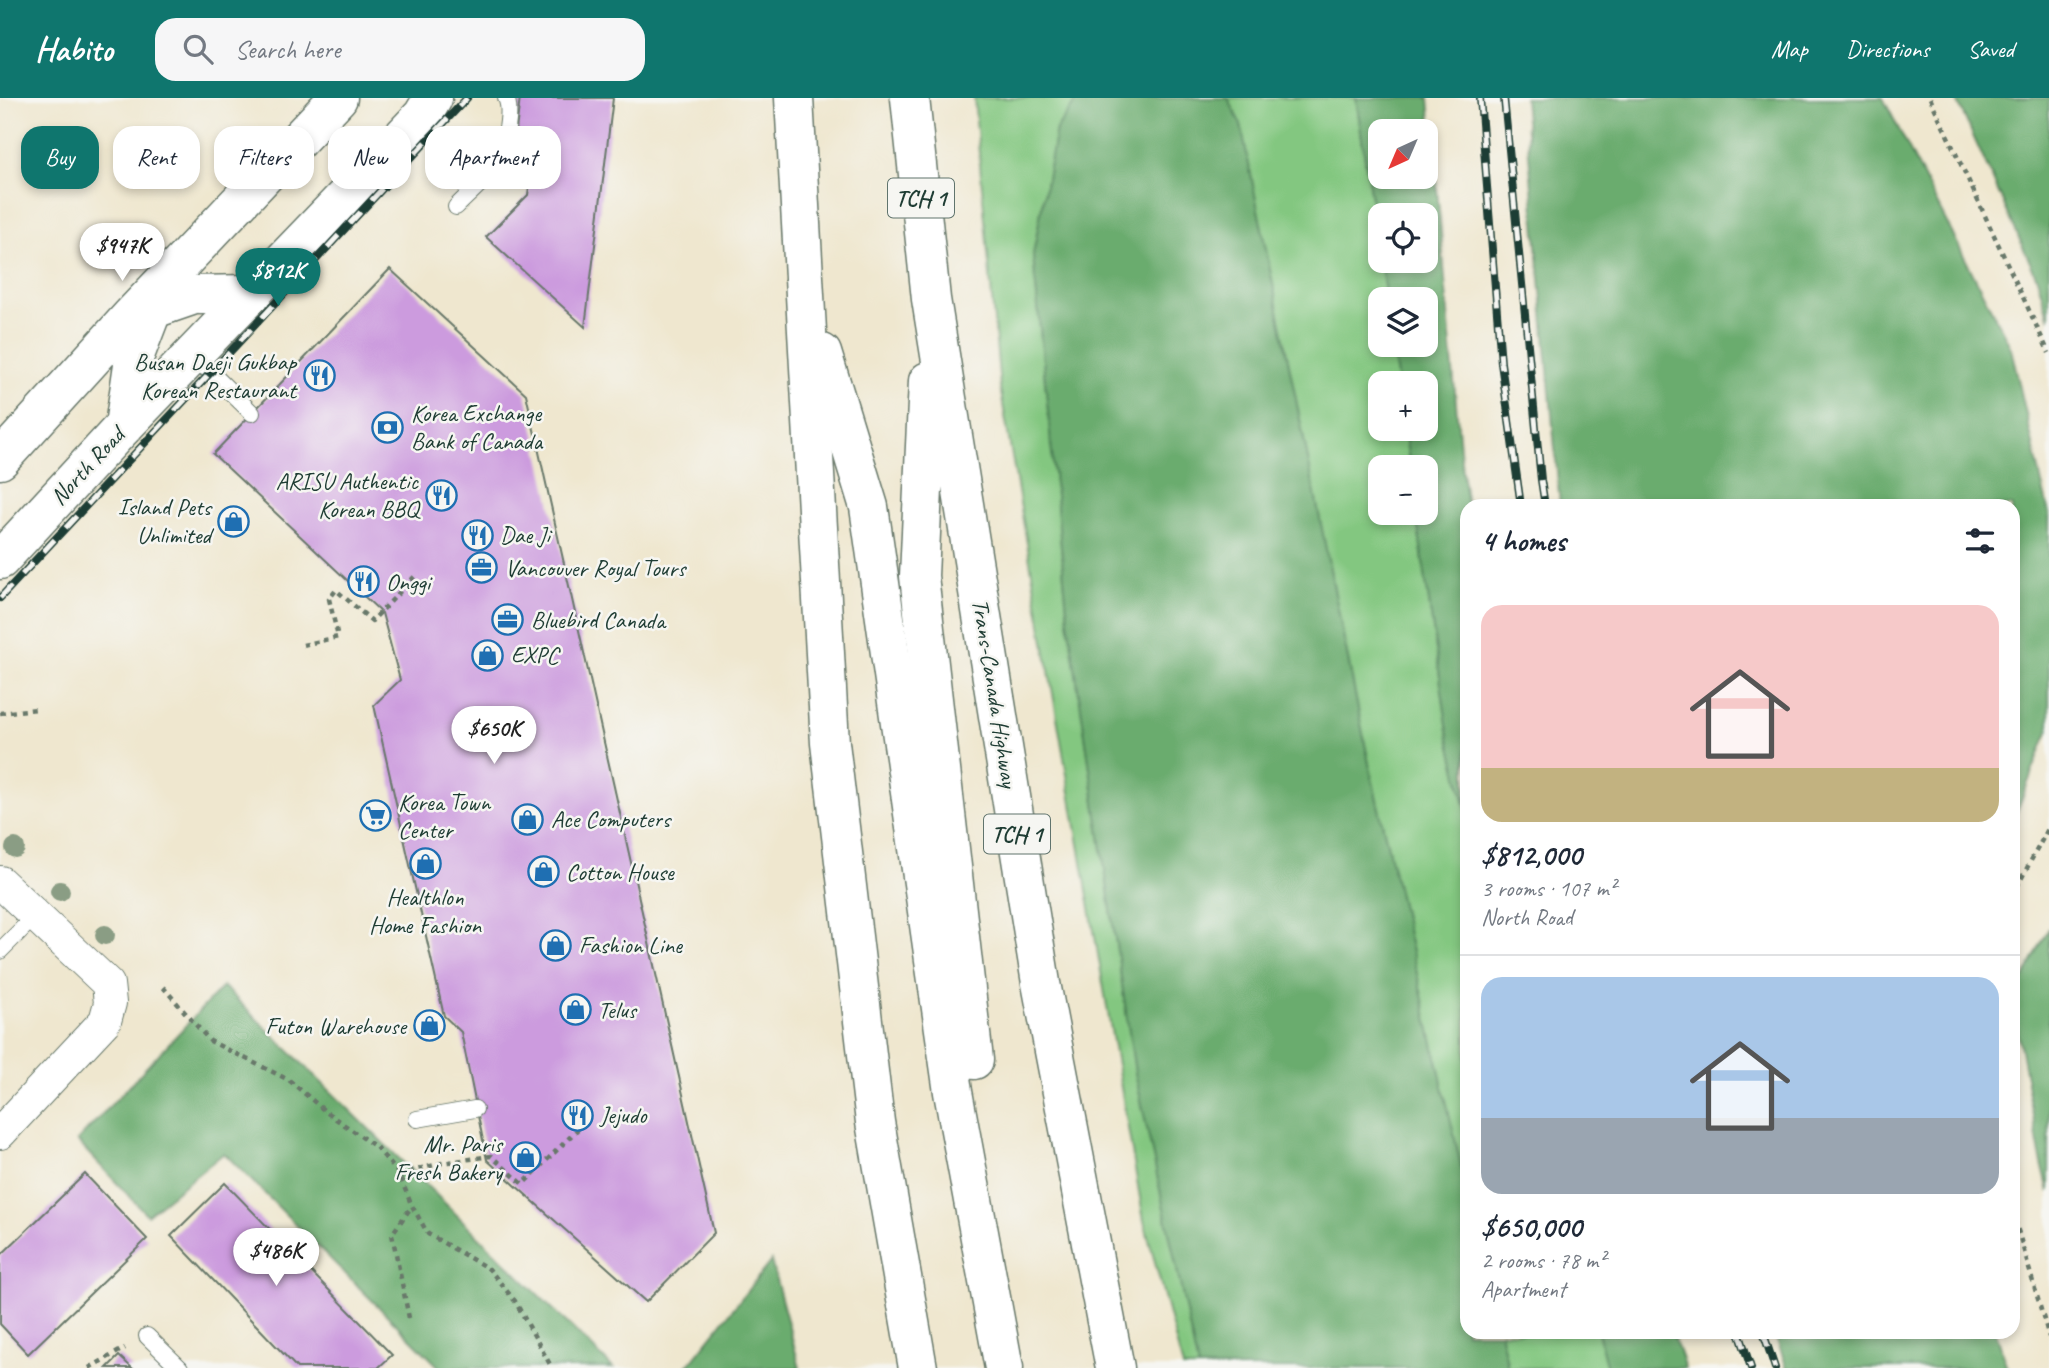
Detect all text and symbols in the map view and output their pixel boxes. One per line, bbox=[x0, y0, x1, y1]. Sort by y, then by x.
search box bbox=[155, 18, 645, 81]
text: Habito bbox=[35, 28, 113, 70]
icon: search bbox=[179, 30, 217, 68]
text: Search here bbox=[235, 33, 341, 66]
text: Map bbox=[1771, 34, 1808, 64]
text: Directions bbox=[1846, 34, 1929, 64]
text: Saved bbox=[1967, 34, 2014, 64]
north arrow bbox=[1368, 119, 1438, 189]
map controls bbox=[1368, 119, 1438, 525]
chip: Buy bbox=[21, 126, 99, 189]
chip: Rent bbox=[113, 126, 200, 189]
chip: Filters bbox=[214, 126, 314, 189]
chip: New bbox=[328, 126, 411, 189]
chip: Apartment bbox=[425, 126, 561, 189]
road number: TCH 1 bbox=[888, 178, 954, 218]
button: locate bbox=[1368, 203, 1438, 273]
pin: $947K bbox=[73, 223, 171, 283]
text: $947K bbox=[96, 231, 148, 260]
pin: $812K bbox=[229, 248, 327, 308]
text: $812K bbox=[251, 256, 305, 285]
button: layers bbox=[1368, 287, 1438, 357]
place label: Busan Daeji Gukbap Korean Restaurant bbox=[134, 347, 298, 405]
restaurant icon: Busan Daeji Gukbap Korean Restaurant bbox=[302, 359, 336, 393]
button: + bbox=[1368, 371, 1438, 441]
place label: Korea Exchange Bank of Canada bbox=[411, 398, 543, 456]
bank icon: Korea Exchange Bank of Canada bbox=[371, 410, 405, 444]
street label: North Road bbox=[43, 418, 133, 511]
button: − bbox=[1368, 455, 1438, 525]
place label: ARISU Authentic Korean BBQ bbox=[276, 466, 421, 524]
restaurant icon: ARISU Authentic Korean BBQ bbox=[424, 478, 458, 512]
place label: Island Pets Unlimited bbox=[118, 492, 215, 550]
shop icon: Island Pets Unlimited bbox=[217, 504, 251, 538]
restaurant icon: Dae Ji bbox=[460, 518, 494, 552]
place label: Dae Ji bbox=[500, 520, 553, 550]
text: 4 homes bbox=[1481, 522, 1566, 560]
icon: filters bbox=[1961, 522, 1999, 560]
office icon: Vancouver Royal Tours bbox=[465, 551, 499, 585]
place label: Vancouver Royal Tours bbox=[505, 553, 687, 583]
restaurant icon: Onggi bbox=[346, 565, 380, 599]
place label: Onggi bbox=[386, 567, 433, 597]
street label: Trans-Canada Highway bbox=[965, 597, 1025, 791]
office icon: Bluebird Canada bbox=[491, 603, 525, 637]
place label: Bluebird Canada bbox=[531, 605, 667, 635]
shop icon: EXPC bbox=[471, 638, 505, 672]
place label: EXPC bbox=[511, 640, 561, 670]
icon: home bbox=[1677, 651, 1803, 777]
pin: $650K bbox=[445, 706, 543, 766]
text: $650K bbox=[467, 714, 521, 743]
place label: Korea Town Center bbox=[398, 787, 492, 845]
supermarket icon: Korea Town Center bbox=[358, 799, 392, 833]
shop icon: Ace Computers bbox=[511, 802, 545, 836]
place label: Ace Computers bbox=[551, 804, 672, 834]
road number: TCH 1 bbox=[984, 814, 1050, 854]
text: $812,000 bbox=[1481, 836, 1581, 874]
shop icon: Healthlon Home Fashion bbox=[408, 846, 442, 880]
shop icon: Cotton House bbox=[526, 855, 560, 889]
place label: Cotton House bbox=[566, 857, 676, 887]
text: 3 rooms · 107 m² bbox=[1481, 874, 1616, 903]
place label: Healthlon Home Fashion bbox=[369, 882, 482, 940]
text: North Road bbox=[1481, 903, 1573, 932]
shop icon: Fashion Line bbox=[539, 928, 573, 962]
place label: Fashion Line bbox=[579, 930, 684, 960]
shop icon: Telus bbox=[558, 993, 592, 1027]
place label: Telus bbox=[598, 995, 638, 1025]
shop icon: Futon Warehouse bbox=[412, 1009, 446, 1043]
place label: Futon Warehouse bbox=[265, 1011, 408, 1041]
icon: home bbox=[1677, 1023, 1803, 1149]
restaurant icon: Jejudo bbox=[560, 1098, 594, 1132]
place label: Jejudo bbox=[599, 1100, 648, 1130]
place label: Mr. Paris Fresh Bakery bbox=[395, 1129, 504, 1187]
shop icon: Mr. Paris Fresh Bakery bbox=[508, 1141, 542, 1175]
text: $650,000 bbox=[1481, 1208, 1582, 1246]
pin: $486K bbox=[227, 1228, 325, 1288]
text: $486K bbox=[249, 1236, 303, 1265]
text: 2 rooms · 78 m² bbox=[1481, 1246, 1605, 1275]
text: Apartment bbox=[1481, 1275, 1566, 1304]

